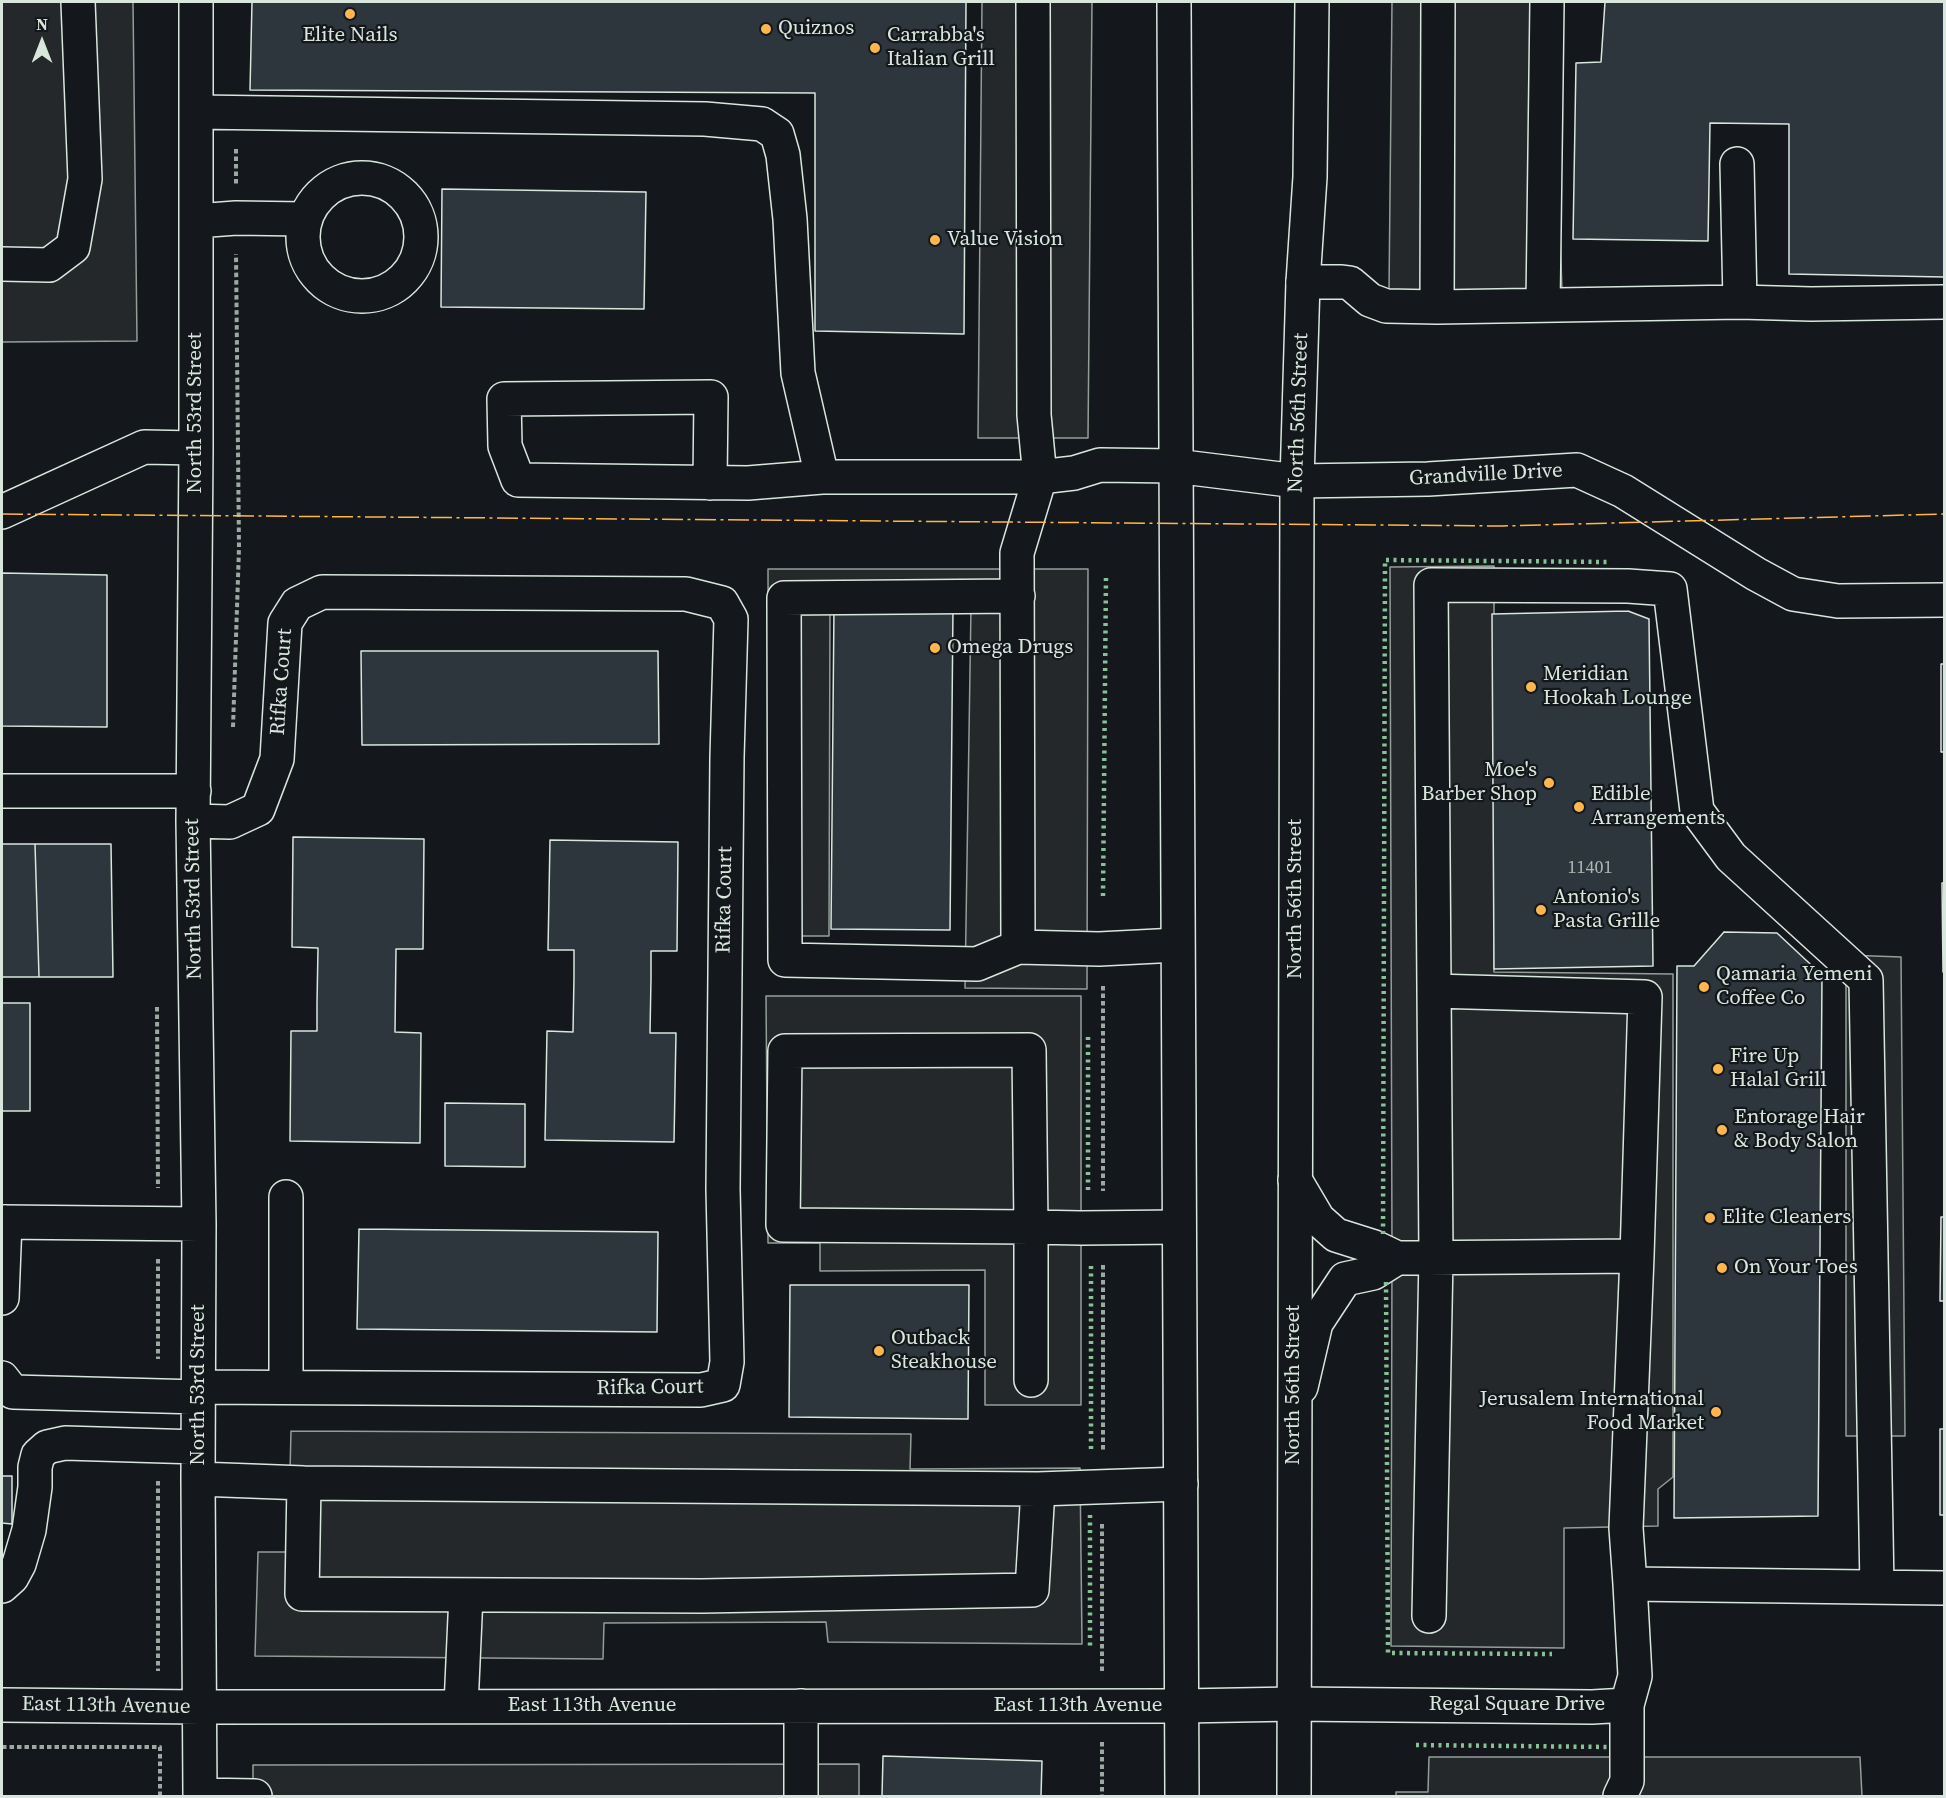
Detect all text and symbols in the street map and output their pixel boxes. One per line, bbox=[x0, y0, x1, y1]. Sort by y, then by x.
marker: Elite Nails bbox=[343, 7, 357, 21]
north arrow bbox=[12, 12, 72, 72]
text: N bbox=[36, 13, 48, 35]
place label: Quiznos bbox=[778, 16, 854, 42]
marker: Quiznos bbox=[759, 22, 773, 36]
place label: Elite Nails bbox=[302, 23, 398, 49]
place label: Carrabba's Italian Grill bbox=[887, 23, 995, 73]
marker: Carrabba's Italian Grill bbox=[868, 41, 882, 55]
place label: Value Vision bbox=[947, 227, 1063, 253]
marker: Value Vision bbox=[928, 233, 942, 247]
street label: North 53rd Street bbox=[183, 332, 209, 494]
street label: North 56th Street bbox=[1284, 333, 1314, 493]
street label: Grandville Drive bbox=[1409, 458, 1563, 492]
street label: Rifka Court bbox=[266, 628, 298, 736]
place label: Omega Drugs bbox=[947, 635, 1073, 661]
marker: Omega Drugs bbox=[928, 641, 942, 655]
place label: Meridian Hookah Lounge bbox=[1543, 662, 1692, 712]
marker: Meridian Hookah Lounge bbox=[1524, 680, 1538, 694]
place label: Moe's Barber Shop bbox=[1421, 758, 1537, 808]
marker: Moe's Barber Shop bbox=[1542, 776, 1556, 790]
place label: Edible Arrangements bbox=[1591, 782, 1725, 832]
marker: Edible Arrangements bbox=[1572, 800, 1586, 814]
street label: North 53rd Street bbox=[180, 818, 208, 980]
street label: North 56th Street bbox=[1283, 819, 1309, 979]
street label: Rifka Court bbox=[711, 846, 739, 954]
house number: 11401 bbox=[1568, 857, 1612, 879]
place label: Antonio's Pasta Grille bbox=[1553, 885, 1660, 935]
marker: Antonio's Pasta Grille bbox=[1534, 903, 1548, 917]
place label: Qamaria Yemeni Coffee Co bbox=[1716, 962, 1872, 1012]
marker: Qamaria Yemeni Coffee Co bbox=[1697, 980, 1711, 994]
place label: Fire Up Halal Grill bbox=[1730, 1044, 1827, 1094]
marker: Fire Up Halal Grill bbox=[1711, 1062, 1725, 1076]
place label: Entorage Hair & Body Salon bbox=[1734, 1105, 1865, 1155]
marker: Entorage Hair & Body Salon bbox=[1715, 1123, 1729, 1137]
place label: Elite Cleaners bbox=[1722, 1205, 1851, 1231]
marker: Elite Cleaners bbox=[1703, 1211, 1717, 1225]
place label: On Your Toes bbox=[1734, 1255, 1858, 1281]
marker: On Your Toes bbox=[1715, 1261, 1729, 1275]
street label: North 53rd Street bbox=[186, 1304, 212, 1466]
street label: North 56th Street bbox=[1281, 1305, 1307, 1465]
place label: Outback Steakhouse bbox=[891, 1326, 997, 1376]
marker: Outback Steakhouse bbox=[872, 1344, 886, 1358]
street label: Rifka Court bbox=[596, 1374, 704, 1402]
place label: Jerusalem International Food Market bbox=[1480, 1387, 1704, 1437]
marker: Jerusalem International Food Market bbox=[1709, 1405, 1723, 1419]
street label: East 113th Avenue bbox=[21, 1692, 191, 1720]
street label: Regal Square Drive bbox=[1429, 1692, 1605, 1718]
street label: East 113th Avenue bbox=[508, 1693, 676, 1719]
street label: East 113th Avenue bbox=[994, 1693, 1162, 1719]

